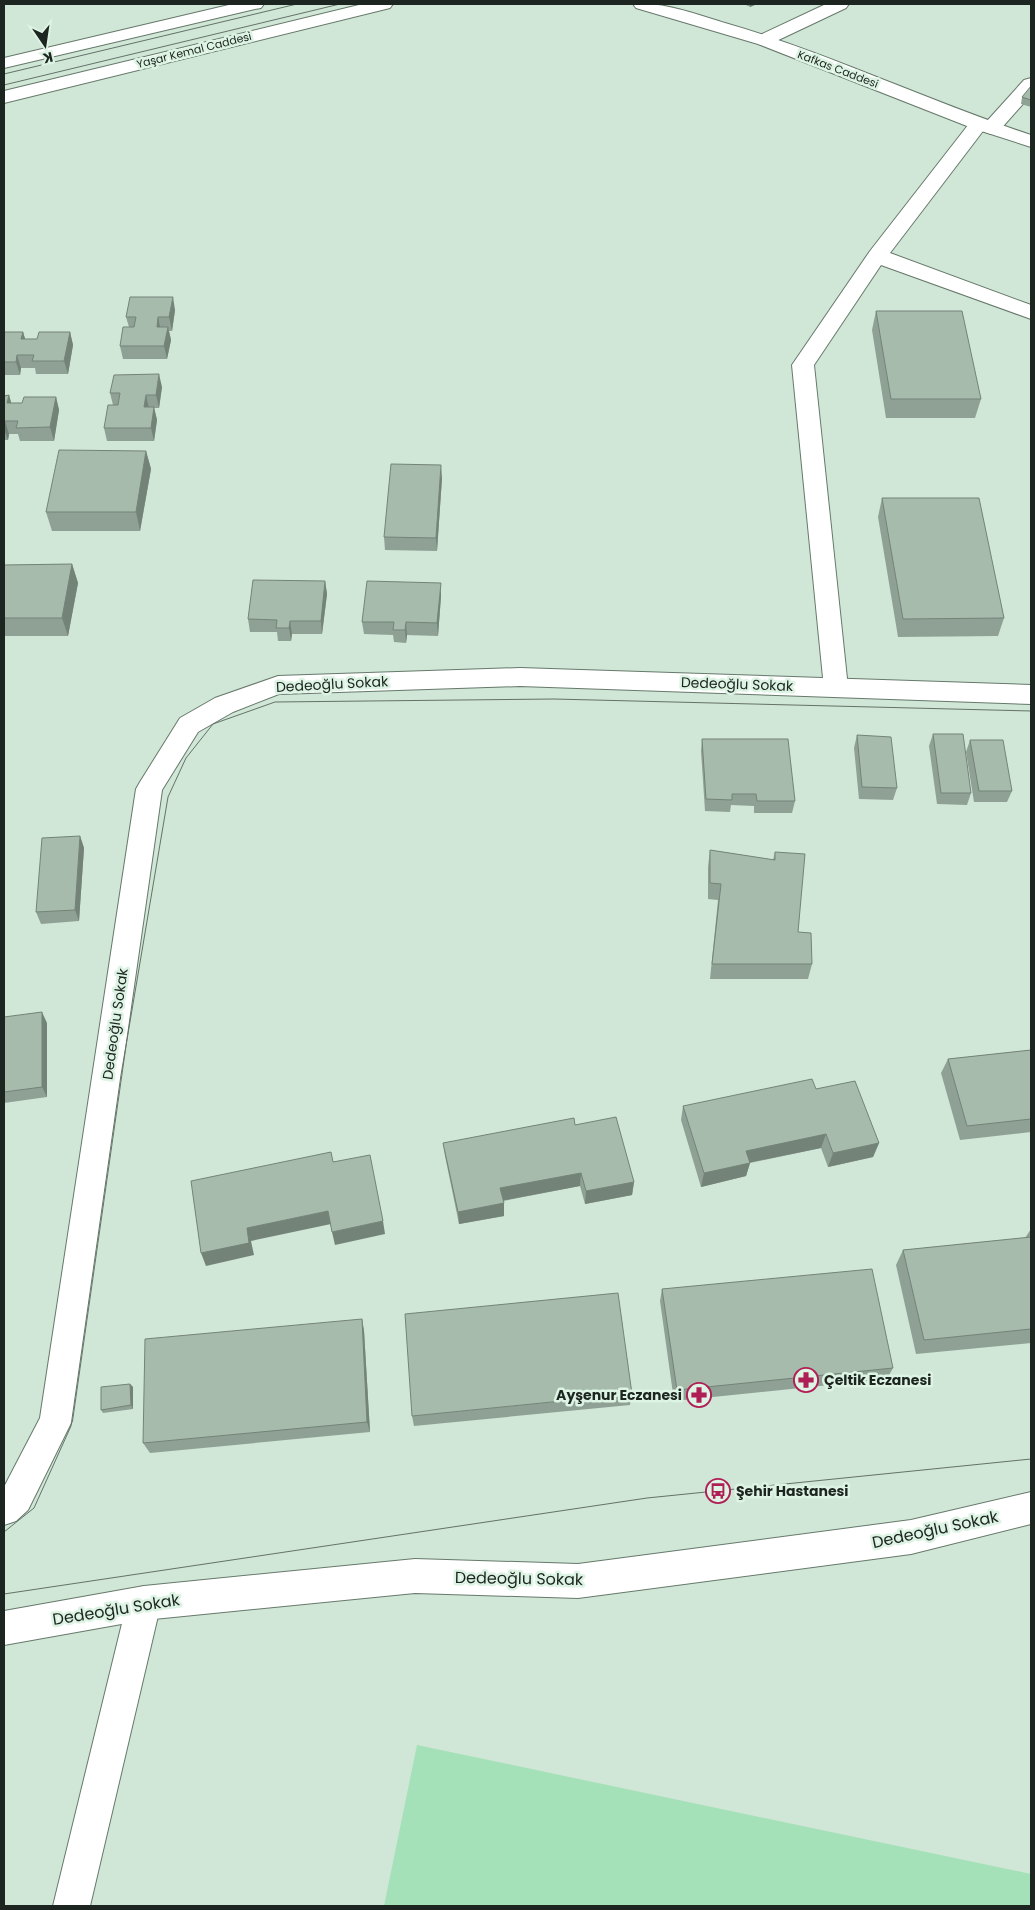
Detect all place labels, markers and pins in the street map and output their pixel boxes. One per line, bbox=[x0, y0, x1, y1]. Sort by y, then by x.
pharmacy icon: Çeltik Eczanesi bbox=[793, 1367, 819, 1393]
place label: Çeltik Eczanesi bbox=[824, 1370, 931, 1390]
pharmacy icon: Ayşenur Eczanesi bbox=[686, 1382, 712, 1408]
place label: Ayşenur Eczanesi bbox=[556, 1385, 682, 1405]
bus stop icon: Şehir Hastanesi bbox=[705, 1478, 731, 1504]
place label: Şehir Hastanesi bbox=[736, 1481, 849, 1501]

